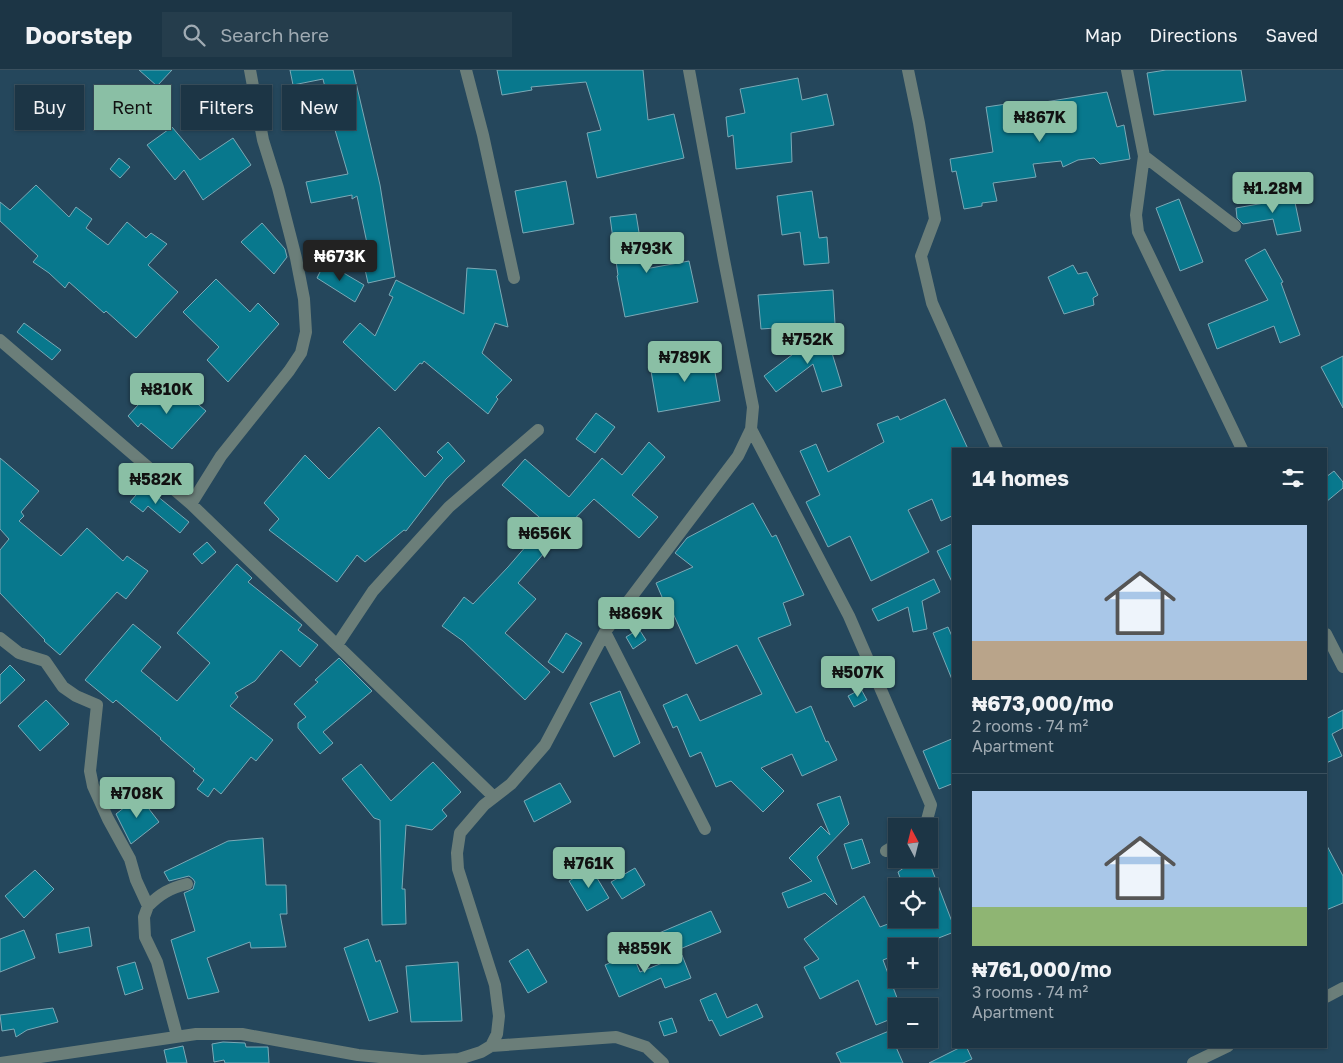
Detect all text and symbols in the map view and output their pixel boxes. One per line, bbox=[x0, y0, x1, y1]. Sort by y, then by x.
search box bbox=[162, 12, 512, 57]
text: Doorstep bbox=[25, 20, 132, 49]
icon: search bbox=[180, 21, 208, 49]
text: Search here bbox=[220, 23, 329, 46]
text: Map bbox=[1085, 24, 1121, 46]
text: Directions bbox=[1149, 24, 1237, 46]
text: Saved bbox=[1265, 24, 1318, 46]
chip: Buy bbox=[15, 85, 84, 130]
chip: Rent bbox=[94, 85, 171, 130]
chip: Filters bbox=[181, 85, 272, 130]
chip: New bbox=[282, 85, 356, 130]
pin: ₦867K bbox=[1005, 100, 1075, 143]
text: ₦867K bbox=[1014, 107, 1066, 127]
pin: ₦1.28M bbox=[1232, 172, 1314, 214]
text: ₦1.28M bbox=[1243, 178, 1303, 198]
pin: ₦793K bbox=[612, 232, 682, 274]
text: ₦793K bbox=[621, 238, 673, 258]
pin: ₦673K bbox=[305, 240, 375, 282]
text: ₦673K bbox=[314, 246, 366, 266]
pin: ₦752K bbox=[773, 322, 843, 365]
text: ₦752K bbox=[782, 329, 834, 349]
pin: ₦789K bbox=[650, 340, 720, 383]
text: ₦789K bbox=[659, 347, 711, 367]
pin: ₦810K bbox=[132, 372, 202, 415]
text: ₦810K bbox=[141, 379, 193, 399]
pin: ₦582K bbox=[121, 462, 191, 505]
icon: filters bbox=[1279, 464, 1307, 492]
text: 14 homes bbox=[972, 465, 1069, 491]
text: ₦582K bbox=[130, 469, 182, 489]
pin: ₦656K bbox=[510, 516, 580, 559]
text: ₦656K bbox=[518, 523, 572, 543]
icon: home bbox=[1095, 558, 1185, 648]
pin: ₦869K bbox=[601, 596, 671, 639]
text: ₦869K bbox=[609, 603, 663, 623]
pin: ₦507K bbox=[823, 656, 893, 698]
text: ₦507K bbox=[832, 662, 884, 682]
text: ₦673,000/mo bbox=[972, 690, 1113, 716]
text: 2 rooms · 74 m² bbox=[972, 716, 1088, 736]
text: Apartment bbox=[972, 736, 1054, 756]
pin: ₦708K bbox=[102, 776, 172, 819]
text: ₦708K bbox=[111, 783, 163, 803]
north arrow bbox=[888, 818, 938, 868]
map controls bbox=[888, 818, 938, 1048]
icon: home bbox=[1095, 823, 1185, 913]
pin: ₦761K bbox=[554, 846, 624, 889]
text: ₦761K bbox=[564, 853, 614, 873]
button: locate bbox=[888, 878, 938, 928]
pin: ₦859K bbox=[610, 932, 680, 974]
text: ₦859K bbox=[618, 938, 672, 958]
button: + bbox=[888, 938, 938, 988]
text: ₦761,000/mo bbox=[972, 956, 1112, 982]
text: 3 rooms · 74 m² bbox=[972, 982, 1088, 1002]
button: − bbox=[888, 998, 938, 1048]
text: Apartment bbox=[972, 1002, 1054, 1022]

